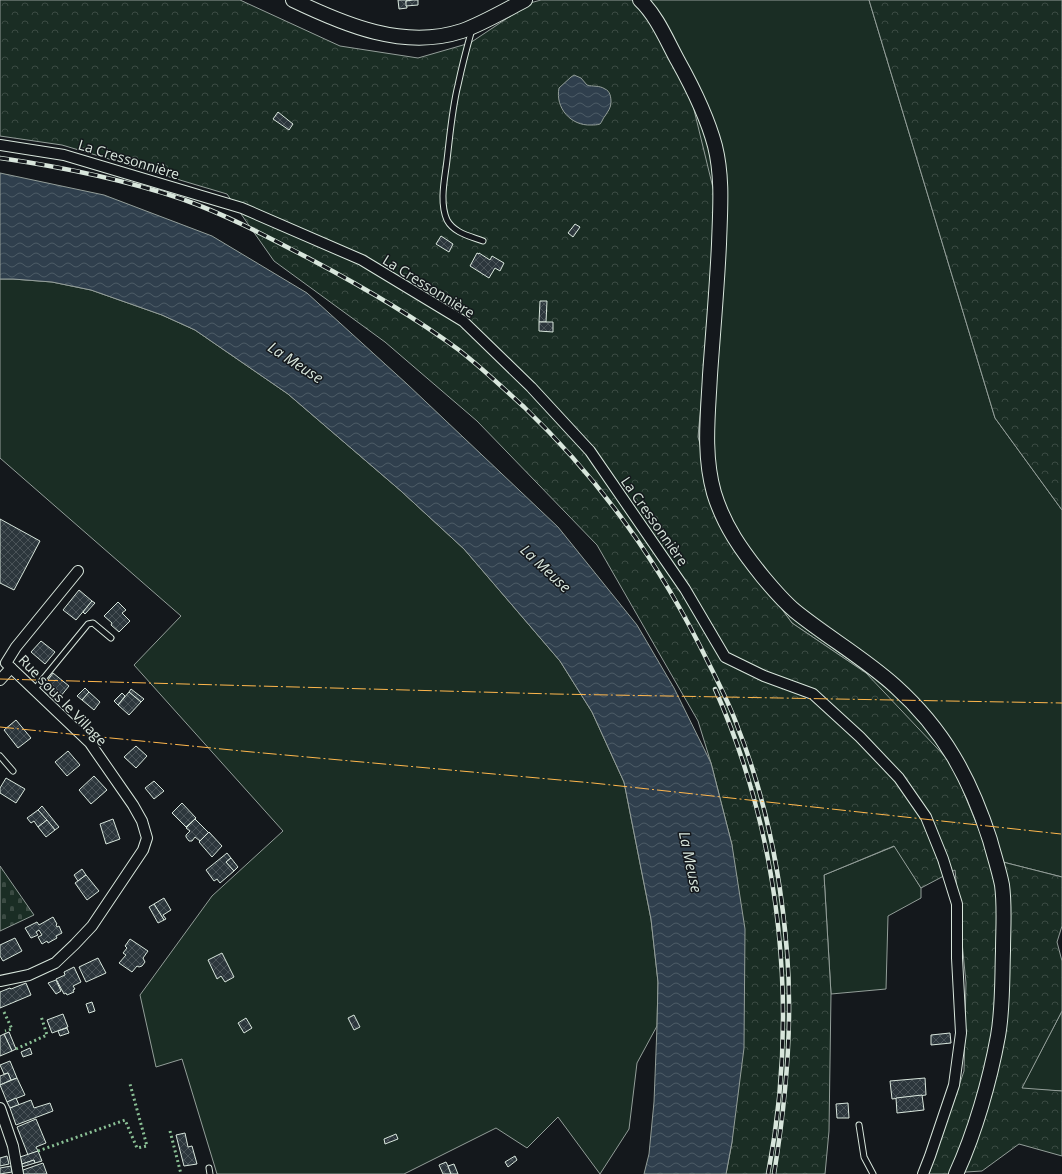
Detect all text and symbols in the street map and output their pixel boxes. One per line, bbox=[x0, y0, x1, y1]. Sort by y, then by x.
street label: La Cressonnière bbox=[76, 135, 182, 183]
street label: La Cressonnière bbox=[379, 250, 479, 322]
water label: La Meuse bbox=[264, 337, 328, 388]
street label: La Cressonnière bbox=[617, 473, 693, 570]
water label: La Meuse bbox=[516, 539, 576, 597]
street label: Rue sous le Village bbox=[15, 650, 112, 750]
water label: La Meuse bbox=[675, 830, 707, 895]

